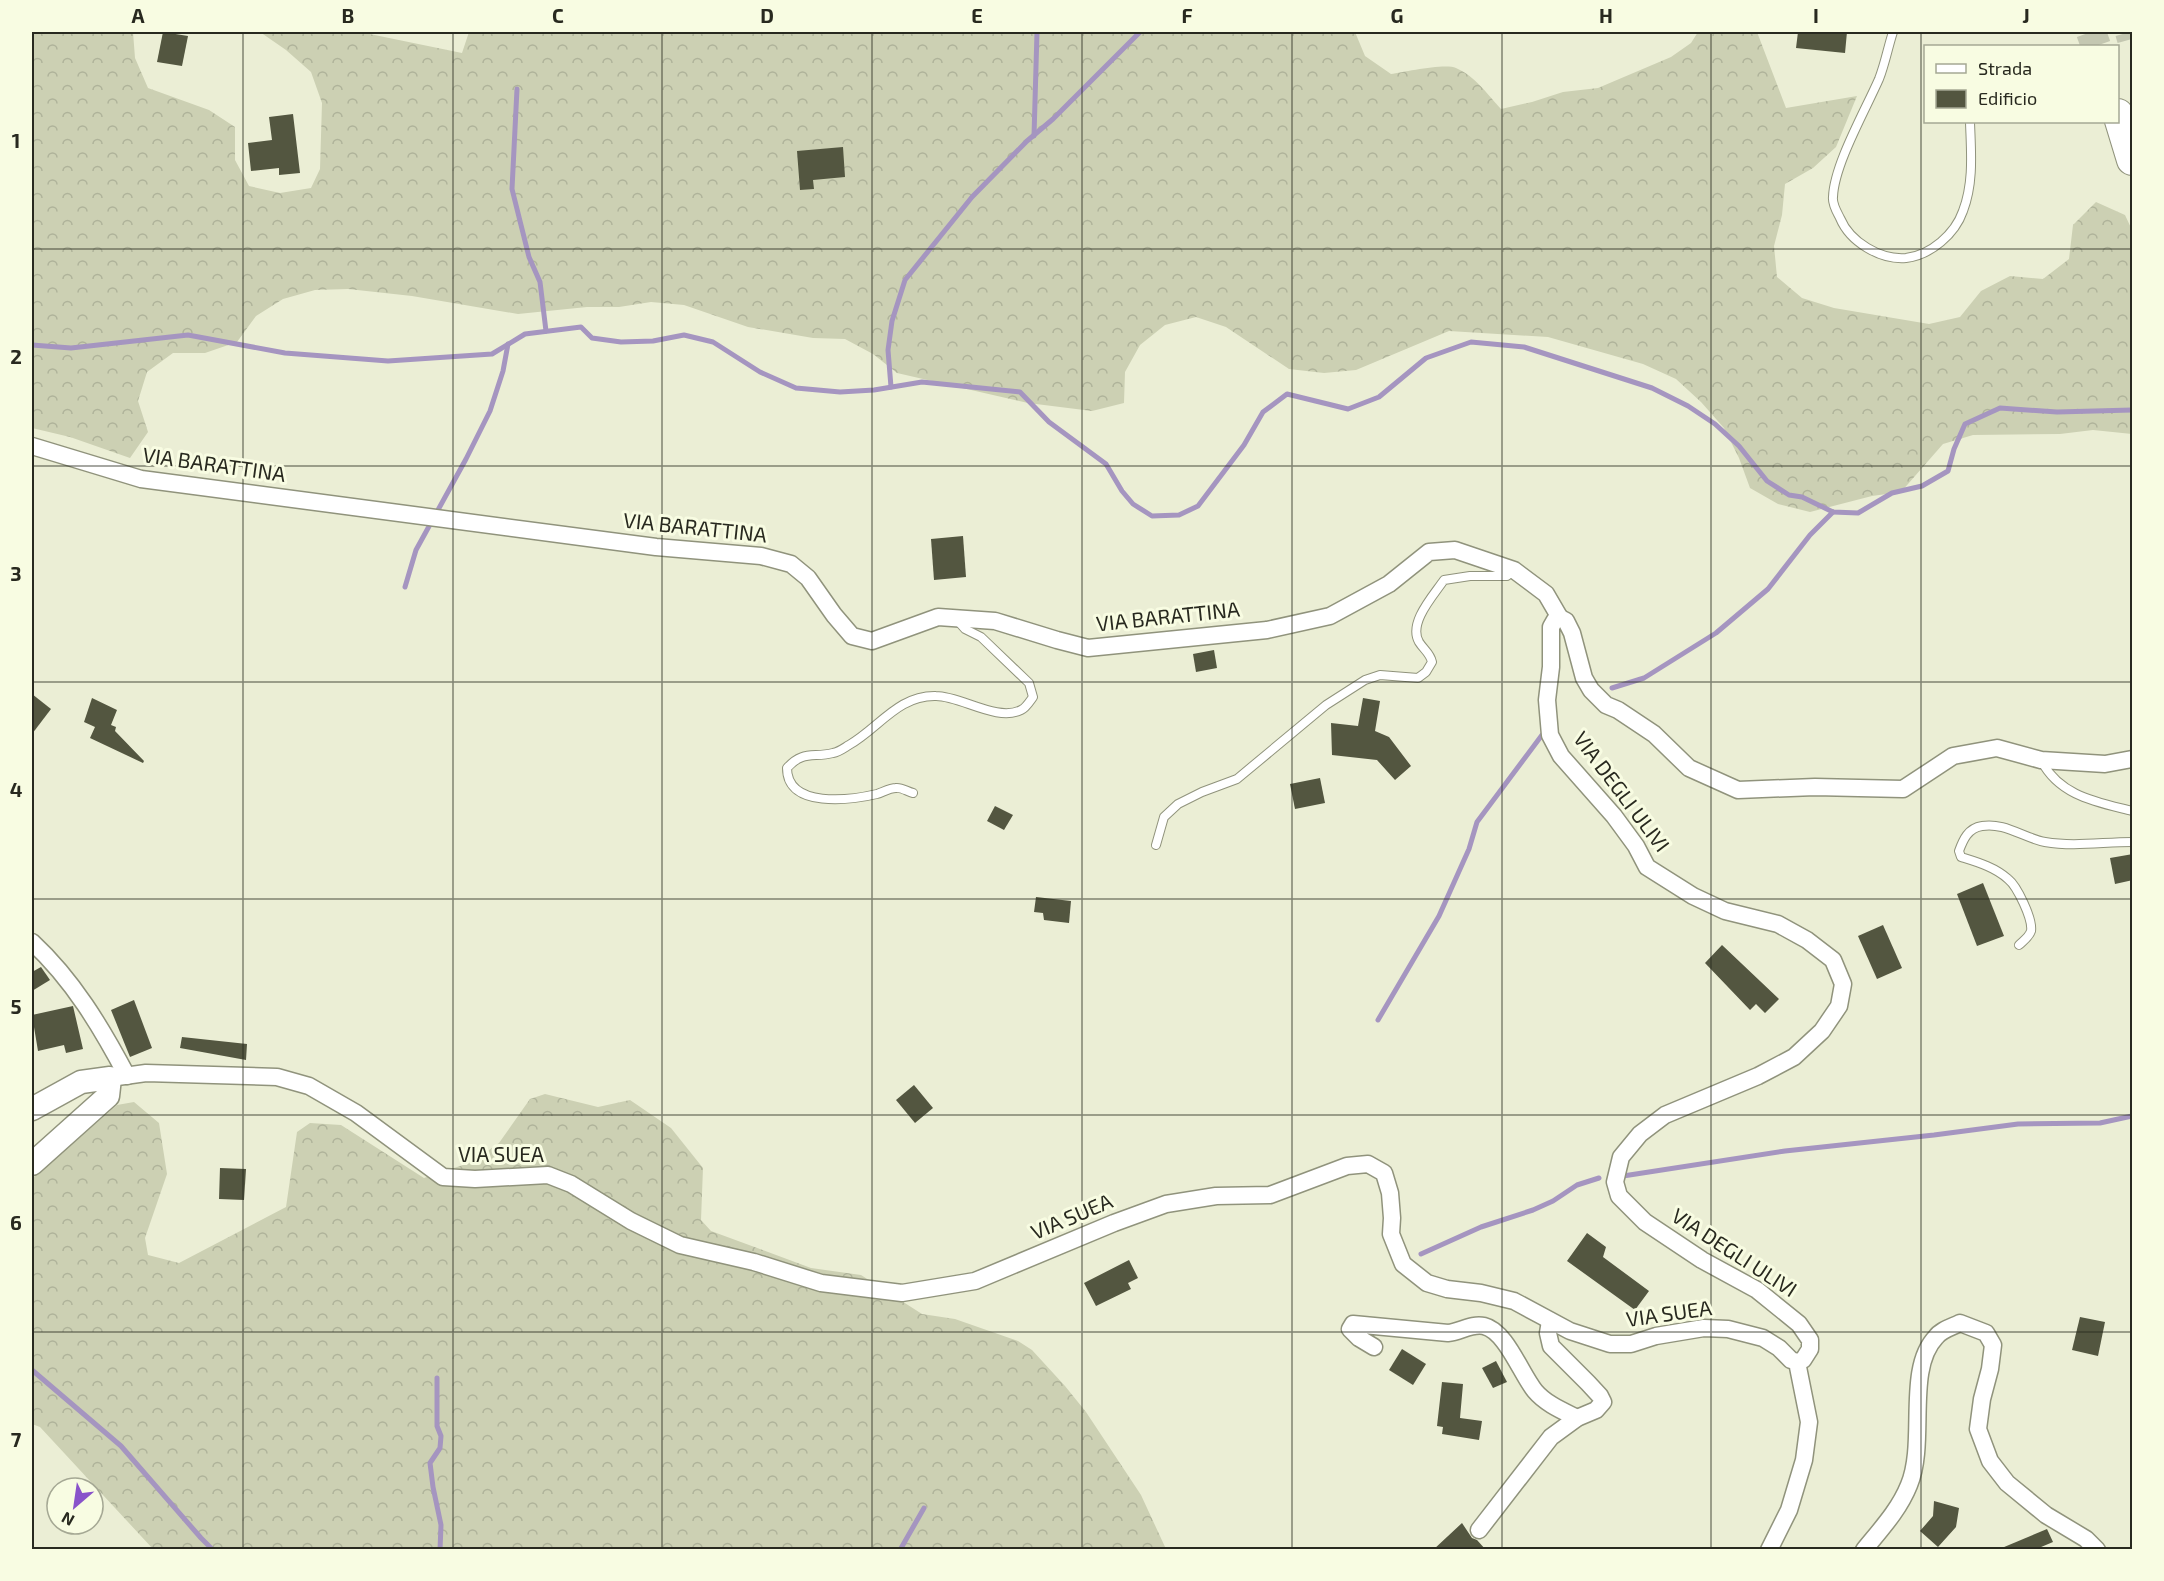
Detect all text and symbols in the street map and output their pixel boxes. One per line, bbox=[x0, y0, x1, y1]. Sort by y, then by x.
text: A bbox=[131, 3, 145, 27]
text: B bbox=[342, 3, 354, 27]
text: C bbox=[552, 3, 564, 27]
text: D bbox=[760, 3, 774, 27]
text: E bbox=[971, 3, 983, 27]
text: F bbox=[1181, 3, 1193, 27]
text: G bbox=[1391, 3, 1403, 27]
text: H bbox=[1599, 3, 1613, 27]
text: I bbox=[1813, 3, 1819, 27]
text: J bbox=[2022, 3, 2030, 27]
legend bbox=[1924, 45, 2119, 123]
text: Strada bbox=[1978, 57, 2032, 79]
text: Edificio bbox=[1978, 87, 2037, 109]
text: 1 bbox=[12, 128, 20, 152]
text: 2 bbox=[10, 344, 22, 368]
street label: VIA BARATTINA bbox=[141, 441, 287, 486]
street label: VIA BARATTINA bbox=[622, 507, 768, 546]
text: 3 bbox=[10, 561, 22, 585]
street label: VIA BARATTINA bbox=[1095, 596, 1241, 635]
street label: VIA DEGLI ULIVI bbox=[1569, 726, 1675, 856]
text: 4 bbox=[10, 777, 23, 801]
text: 5 bbox=[10, 994, 22, 1018]
street label: VIA SUEA bbox=[458, 1141, 544, 1166]
street label: VIA SUEA bbox=[1027, 1187, 1116, 1244]
street label: VIA DEGLI ULIVI bbox=[1668, 1202, 1802, 1301]
text: 6 bbox=[10, 1210, 22, 1234]
street label: VIA SUEA bbox=[1624, 1294, 1713, 1331]
text: 7 bbox=[11, 1427, 22, 1451]
north arrow bbox=[45, 1476, 105, 1536]
text: N bbox=[58, 1508, 77, 1531]

